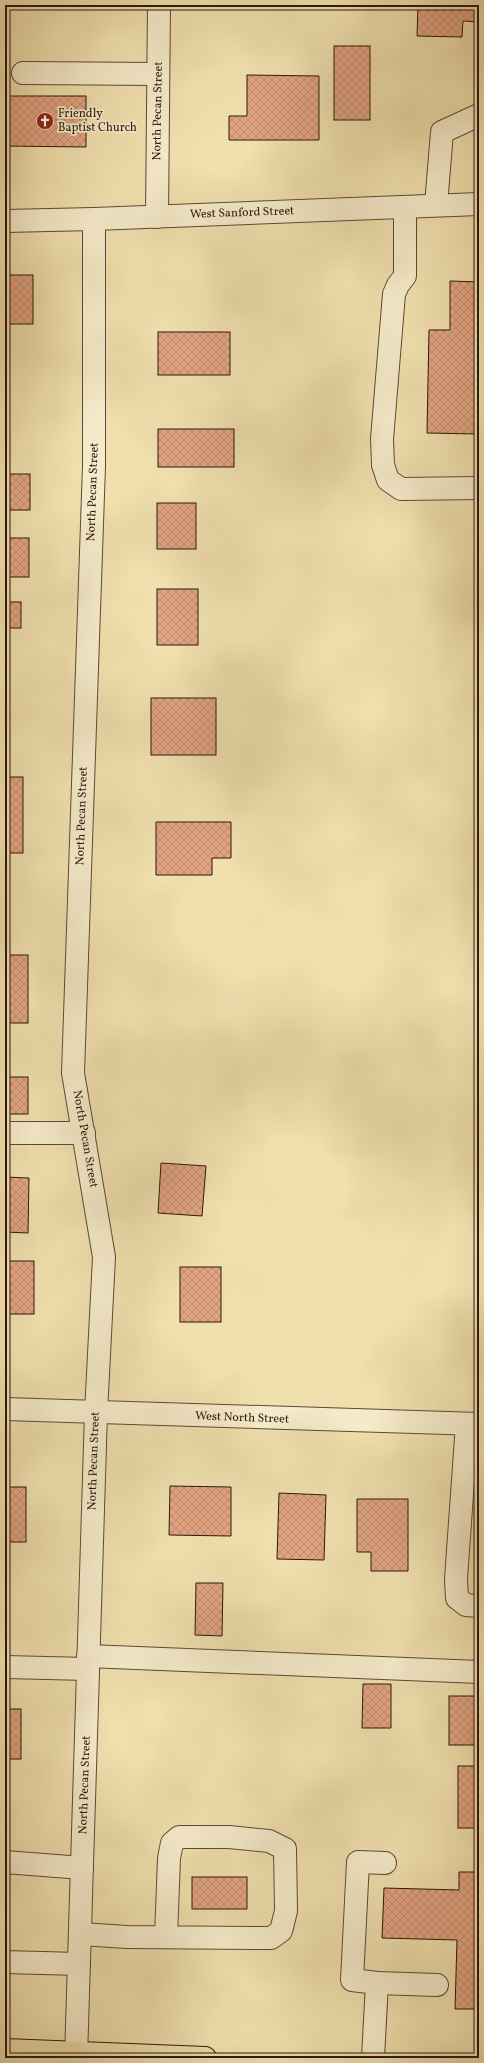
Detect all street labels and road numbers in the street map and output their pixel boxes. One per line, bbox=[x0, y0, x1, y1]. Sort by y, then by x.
street label: North Pecan Street bbox=[149, 61, 167, 161]
street label: West Sanford Street bbox=[190, 203, 294, 223]
street label: North Pecan Street bbox=[83, 442, 103, 542]
street label: North Pecan Street bbox=[72, 766, 92, 866]
street label: North Pecan Street bbox=[69, 1089, 101, 1189]
street label: West North Street bbox=[195, 1408, 289, 1428]
street label: North Pecan Street bbox=[84, 1411, 104, 1511]
street label: North Pecan Street bbox=[75, 1735, 95, 1835]

